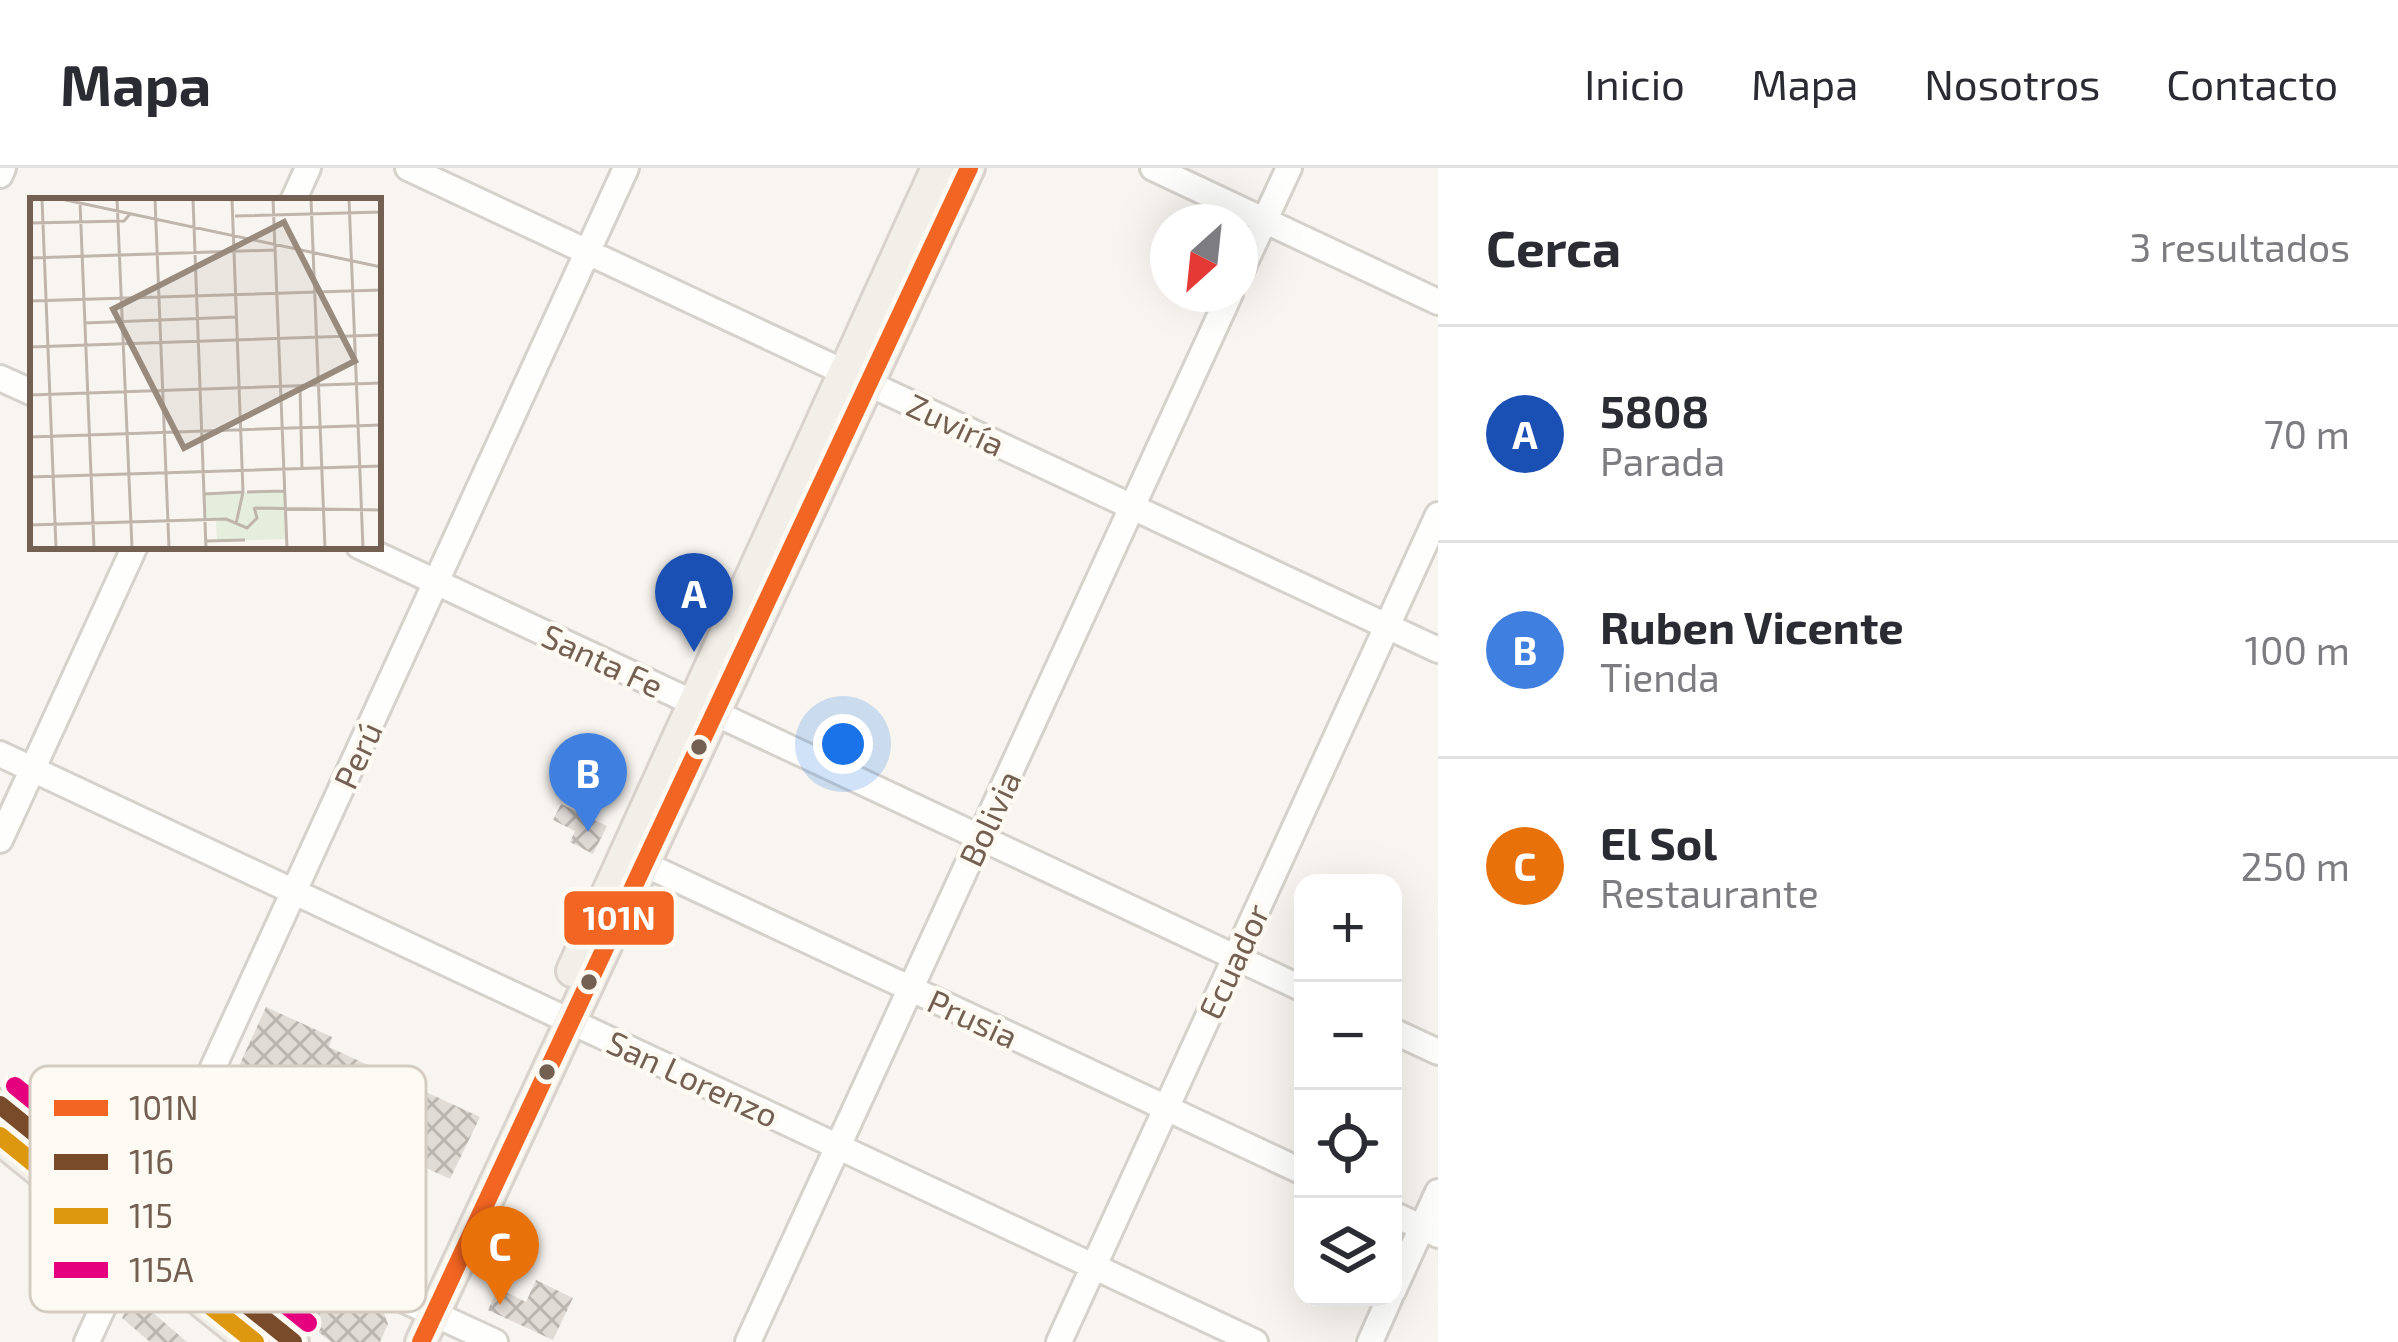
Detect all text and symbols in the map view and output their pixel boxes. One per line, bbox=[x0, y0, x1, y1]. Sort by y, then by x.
text: Mapa bbox=[60, 49, 211, 117]
text: Inicio bbox=[1584, 58, 1685, 108]
text: Mapa bbox=[1751, 58, 1858, 108]
text: Nosotros bbox=[1924, 58, 2100, 108]
text: Contacto bbox=[2166, 58, 2338, 108]
inset map bbox=[30, 198, 381, 549]
north arrow bbox=[1150, 204, 1258, 312]
text: Cerca bbox=[1486, 216, 1621, 277]
text: 3 resultados bbox=[2130, 223, 2350, 270]
text: 5808 bbox=[1600, 383, 1709, 437]
street label: Zuviría bbox=[901, 384, 1011, 464]
text: A bbox=[1512, 410, 1538, 457]
text: 70 m bbox=[2264, 410, 2350, 457]
text: Parada bbox=[1600, 437, 1725, 484]
pin: A bbox=[655, 553, 733, 652]
text: Ruben Vicente bbox=[1600, 599, 1904, 653]
street label: Santa Fe bbox=[536, 615, 670, 705]
text: B bbox=[1513, 626, 1537, 673]
text: 100 m bbox=[2245, 626, 2350, 673]
text: Tienda bbox=[1600, 653, 1720, 700]
your location bbox=[813, 714, 873, 774]
street label: Perú bbox=[324, 715, 390, 795]
pin: B bbox=[549, 733, 627, 832]
unlabelled marker bbox=[688, 736, 710, 758]
street label: Bolivia bbox=[950, 764, 1028, 872]
text: El Sol bbox=[1600, 815, 1717, 869]
text: C bbox=[1514, 842, 1536, 889]
text: 250 m bbox=[2241, 842, 2350, 889]
text: Restaurante bbox=[1600, 869, 1819, 916]
map controls bbox=[1294, 874, 1402, 1306]
button: + bbox=[1294, 874, 1402, 982]
line badge: 101N bbox=[562, 889, 676, 947]
text: 101N bbox=[582, 897, 656, 937]
street label: Ecuador bbox=[1189, 897, 1277, 1025]
unlabelled marker bbox=[578, 971, 600, 993]
street label: Prusia bbox=[922, 980, 1024, 1056]
button: − bbox=[1294, 982, 1402, 1090]
street label: San Lorenzo bbox=[601, 1021, 785, 1135]
unlabelled marker bbox=[536, 1061, 558, 1083]
legend bbox=[30, 1066, 426, 1312]
text: 101N bbox=[129, 1087, 198, 1127]
button: locate bbox=[1294, 1090, 1402, 1198]
text: 116 bbox=[129, 1141, 174, 1181]
text: 115 bbox=[129, 1195, 173, 1235]
button: layers bbox=[1294, 1198, 1402, 1306]
pin: C bbox=[461, 1206, 539, 1305]
text: 115A bbox=[129, 1249, 194, 1289]

